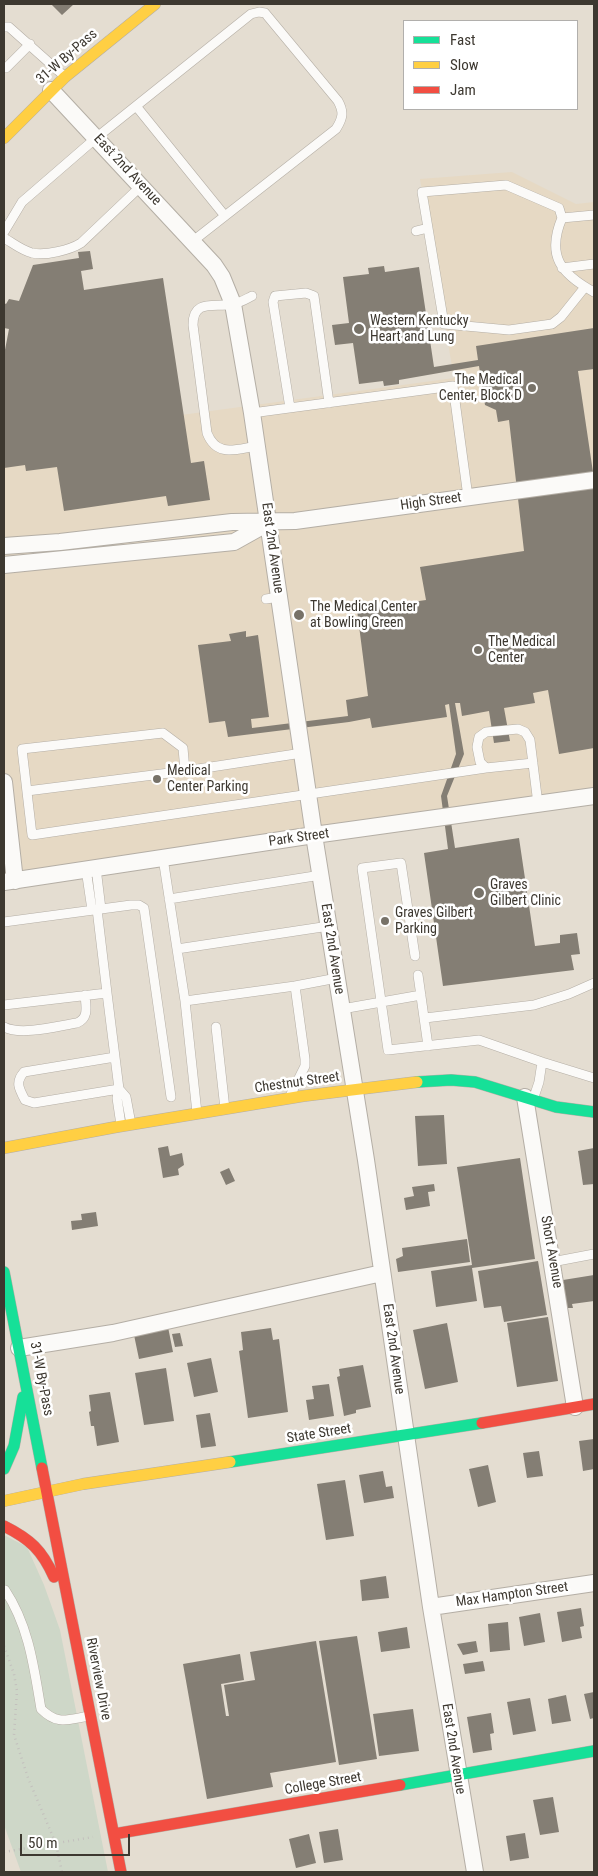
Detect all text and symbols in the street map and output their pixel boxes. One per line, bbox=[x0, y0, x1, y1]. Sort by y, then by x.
legend bbox=[403, 20, 578, 110]
street label: 31-W By-Pass bbox=[33, 26, 101, 88]
text: Fast bbox=[450, 31, 475, 49]
text: Slow bbox=[450, 56, 479, 74]
text: Jam bbox=[450, 81, 476, 99]
street label: East 2nd Avenue bbox=[90, 131, 164, 209]
place label: Western Kentucky Heart and Lung bbox=[370, 313, 469, 346]
marker: Western Kentucky Heart and Lung bbox=[352, 322, 366, 336]
place label: The Medical Center, Block D bbox=[439, 372, 522, 404]
marker: The Medical Center, Block D bbox=[526, 382, 538, 394]
street label: High Street bbox=[399, 489, 463, 515]
street label: East 2nd Avenue bbox=[257, 501, 287, 595]
place label: The Medical Center at Bowling Green bbox=[310, 599, 417, 632]
marker: The Medical Center at Bowling Green bbox=[292, 608, 306, 622]
place label: The Medical Center bbox=[488, 634, 556, 666]
marker: The Medical Center bbox=[472, 644, 484, 656]
place label: Medical Center Parking bbox=[167, 763, 248, 796]
marker: Medical Center Parking bbox=[151, 773, 163, 785]
street label: Park Street bbox=[268, 825, 330, 851]
place label: Graves Gilbert Clinic bbox=[490, 877, 561, 910]
marker: Graves Gilbert Clinic bbox=[472, 886, 486, 900]
street label: East 2nd Avenue bbox=[317, 902, 347, 996]
place label: Graves Gilbert Parking bbox=[395, 905, 473, 938]
marker: Graves Gilbert Parking bbox=[379, 915, 391, 927]
street label: Chestnut Street bbox=[253, 1069, 341, 1097]
street label: Short Avenue bbox=[536, 1214, 566, 1290]
street label: East 2nd Avenue bbox=[378, 1302, 408, 1396]
street label: 31-W By-Pass bbox=[26, 1340, 56, 1418]
street label: State Street bbox=[286, 1421, 352, 1447]
street label: Max Hampton Street bbox=[455, 1579, 569, 1611]
street label: Riverview Drive bbox=[82, 1636, 114, 1722]
street label: East 2nd Avenue bbox=[438, 1702, 468, 1796]
street label: College Street bbox=[283, 1769, 363, 1799]
scale bar bbox=[22, 1824, 132, 1856]
text: 50 m bbox=[28, 1834, 58, 1852]

